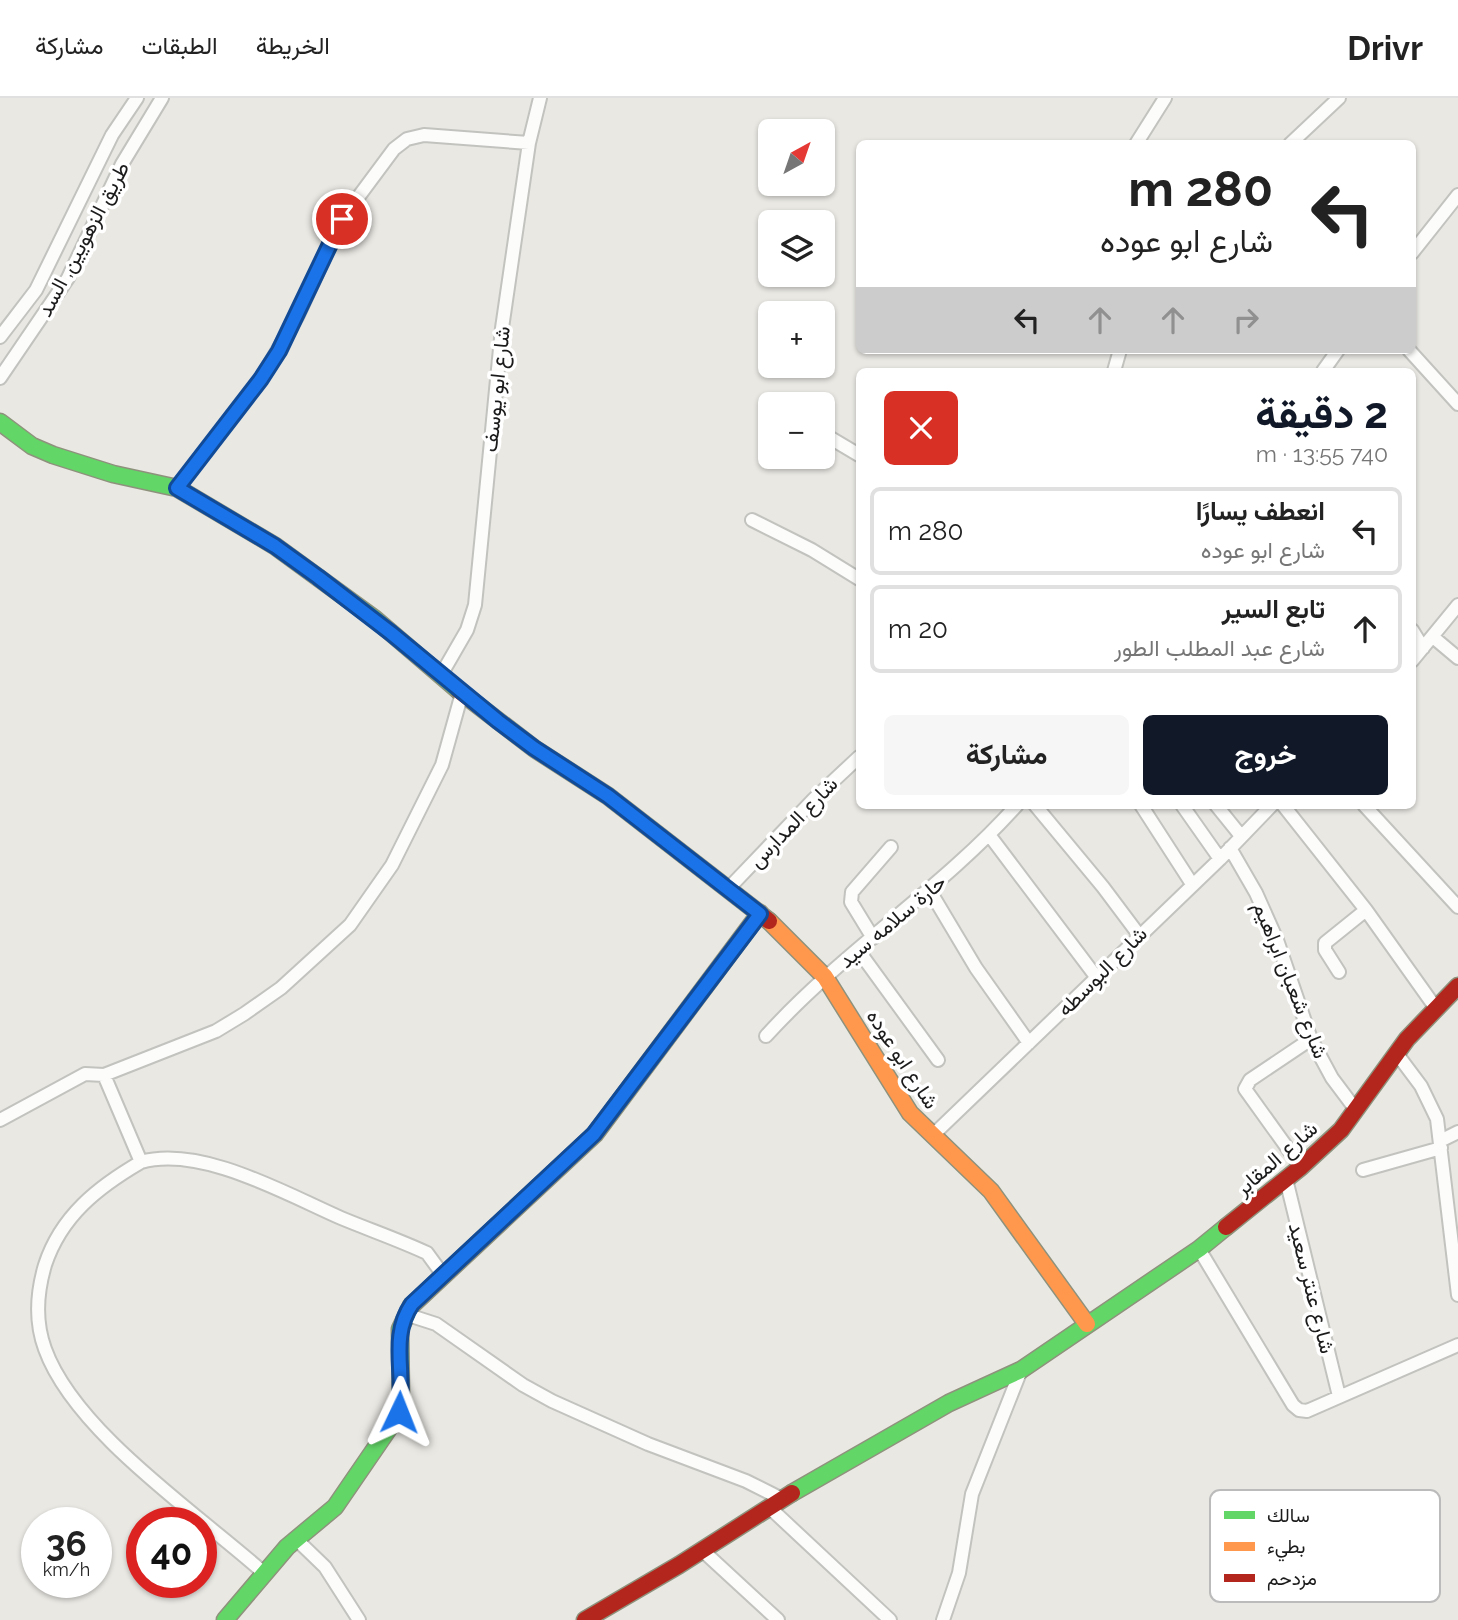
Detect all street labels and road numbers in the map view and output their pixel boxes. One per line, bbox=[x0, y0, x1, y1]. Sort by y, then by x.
street label: طريق الزهويين, السد bbox=[32, 157, 135, 321]
street label: شارع ابو يوسف bbox=[477, 325, 517, 453]
street label: شارع المدارس bbox=[743, 771, 844, 874]
street label: حارة سلامه سيد bbox=[833, 869, 951, 974]
street label: شارع شعبان ابراهيم bbox=[1246, 898, 1334, 1063]
street label: شارع البوسطه bbox=[1052, 921, 1154, 1023]
street label: شارع ابو عوده bbox=[860, 1005, 944, 1114]
street label: شارع المقابر bbox=[1229, 1115, 1324, 1203]
street label: شارع عنتر سعيد bbox=[1282, 1220, 1340, 1357]

